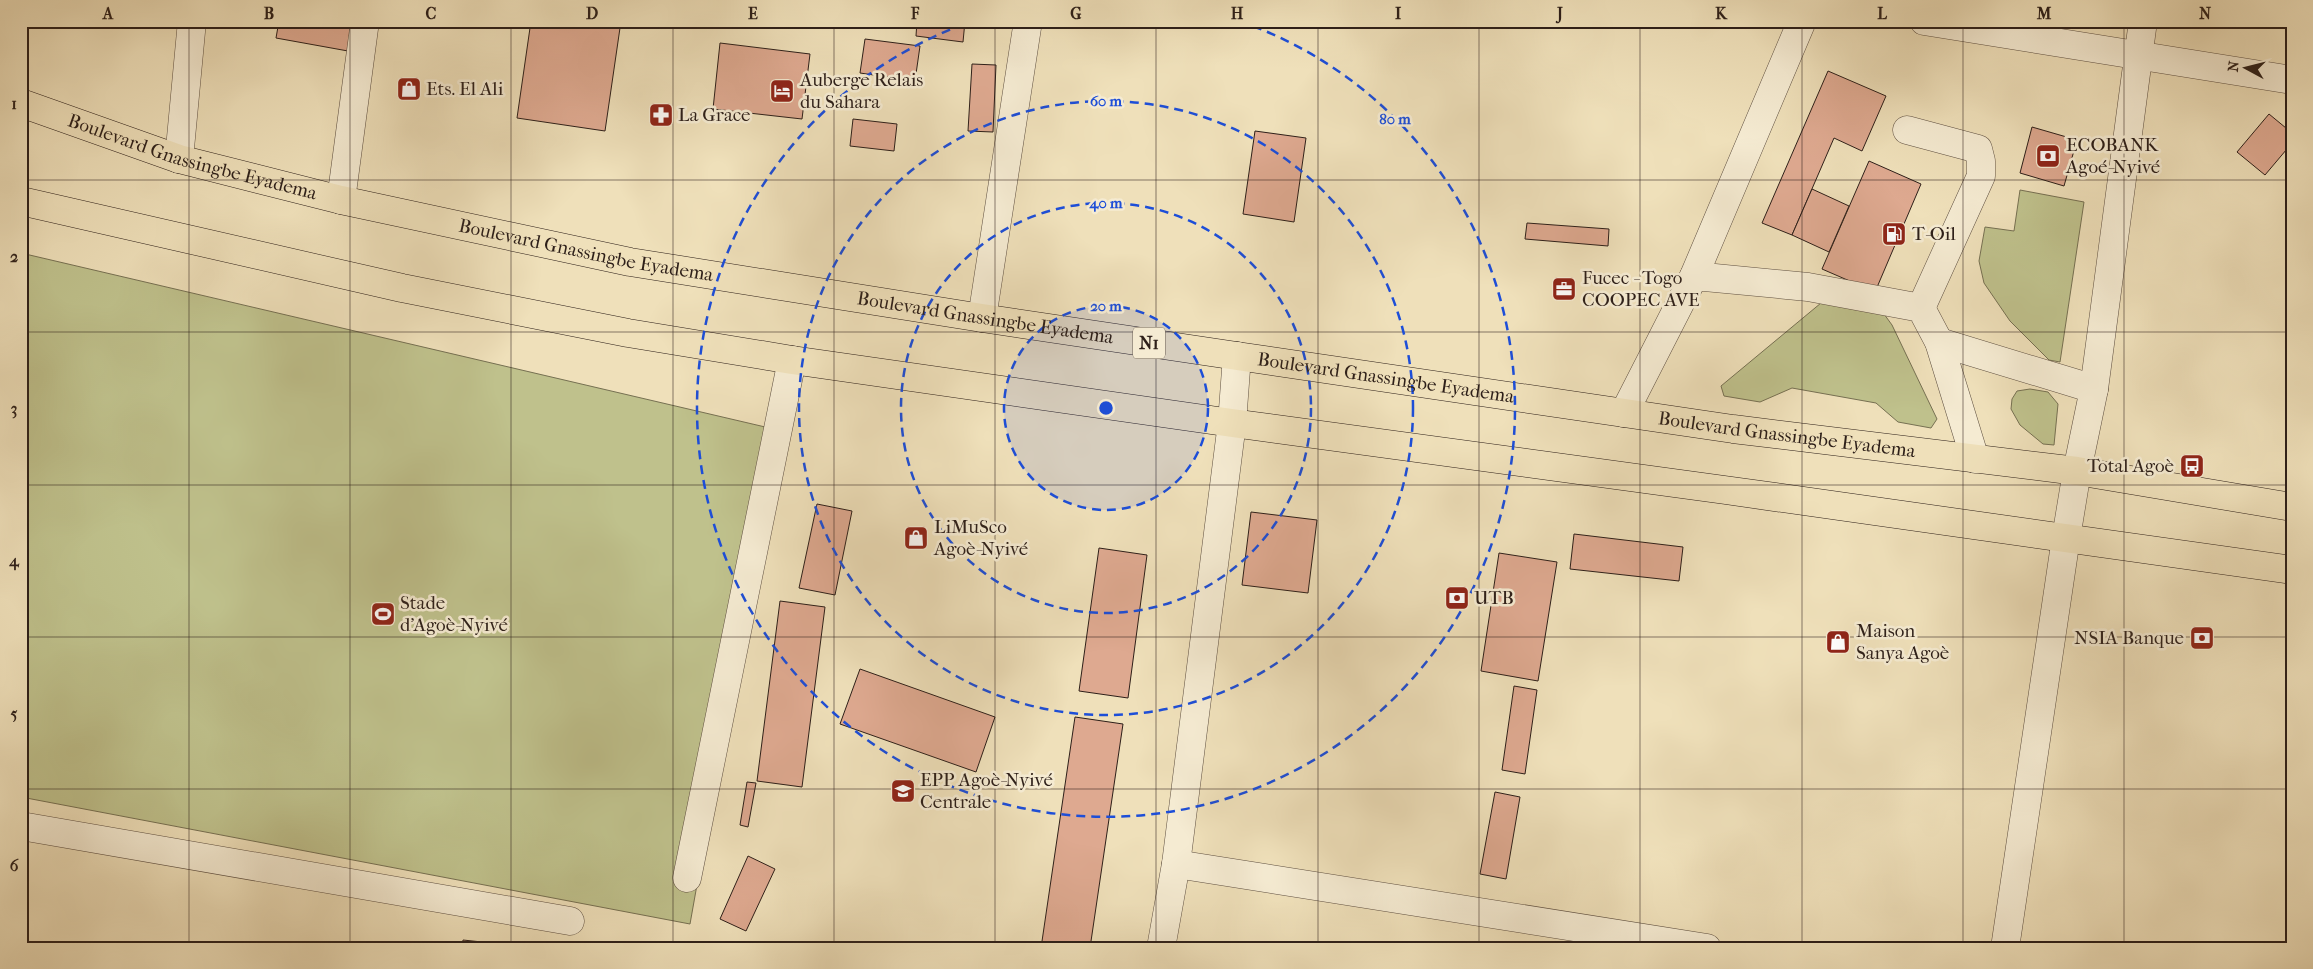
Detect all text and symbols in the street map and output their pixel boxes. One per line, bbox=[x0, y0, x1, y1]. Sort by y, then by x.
text: A bbox=[102, 4, 114, 23]
text: B bbox=[264, 4, 274, 23]
text: C bbox=[426, 4, 437, 23]
text: D bbox=[586, 4, 598, 23]
text: E bbox=[748, 4, 758, 23]
text: F bbox=[910, 4, 920, 23]
text: G bbox=[1070, 4, 1082, 23]
text: H bbox=[1231, 4, 1244, 23]
text: I bbox=[1395, 4, 1402, 23]
text: J bbox=[1555, 4, 1563, 24]
text: K bbox=[1715, 4, 1728, 23]
text: L bbox=[1877, 4, 1887, 23]
text: M bbox=[2036, 4, 2052, 23]
text: N bbox=[2199, 4, 2212, 23]
north arrow bbox=[2220, 42, 2270, 92]
text: N bbox=[2225, 60, 2243, 73]
place label: Auberge Relais du Sahara bbox=[799, 69, 923, 113]
shop icon: Ets. El Ali bbox=[396, 76, 422, 102]
place label: Ets. El Ali bbox=[426, 78, 504, 100]
hotel icon: Auberge Relais du Sahara bbox=[769, 78, 795, 104]
text: 60 m bbox=[1090, 92, 1123, 110]
text: 1 bbox=[11, 94, 17, 113]
pharmacy icon: La Grace bbox=[648, 102, 674, 128]
place label: La Grace bbox=[678, 104, 750, 126]
street label: Boulevard Gnassingbe Eyadema bbox=[65, 109, 320, 205]
text: 80 m bbox=[1379, 110, 1411, 128]
place label: ECOBANK Agoé-Nyivé bbox=[2065, 134, 2160, 178]
bank icon: ECOBANK Agoé-Nyivé bbox=[2035, 143, 2061, 169]
text: 40 m bbox=[1089, 194, 1123, 212]
street label: Boulevard Gnassingbe Eyadema bbox=[457, 215, 715, 286]
fuel station icon: T-Oil bbox=[1881, 221, 1907, 247]
place label: T-Oil bbox=[1912, 223, 1956, 245]
text: 2 bbox=[10, 247, 18, 266]
place label: Fucec - Togo COOPEC AVE bbox=[1582, 267, 1700, 311]
office icon: Fucec - Togo COOPEC AVE bbox=[1551, 276, 1577, 302]
street label: Boulevard Gnassingbe Eyadema bbox=[855, 287, 1115, 348]
text: 20 m bbox=[1090, 297, 1122, 315]
road number: N1 bbox=[1133, 328, 1165, 358]
street label: Boulevard Gnassingbe Eyadema bbox=[1256, 348, 1516, 408]
text: 3 bbox=[11, 399, 17, 419]
centre of rings bbox=[1097, 399, 1115, 417]
street label: Boulevard Gnassingbe Eyadema bbox=[1657, 407, 1917, 462]
bus stop icon: Total Agoè bbox=[2179, 453, 2205, 479]
place label: Total Agoè bbox=[2087, 455, 2174, 477]
place label: LiMuSco Agoè-Nyivé bbox=[933, 516, 1028, 560]
shop icon: LiMuSco Agoè-Nyivé bbox=[903, 525, 929, 551]
text: 4 bbox=[8, 551, 20, 571]
bank icon: UTB bbox=[1444, 585, 1470, 611]
place label: UTB bbox=[1474, 587, 1514, 609]
place label: Stade d'Agoè-Nyivé bbox=[400, 592, 508, 636]
sports icon: Stade d'Agoè-Nyivé bbox=[370, 601, 396, 627]
place label: Maison Sanya Agoè bbox=[1856, 620, 1949, 664]
bank icon: NSIA Banque bbox=[2189, 625, 2215, 651]
place label: NSIA Banque bbox=[2074, 627, 2184, 649]
shop icon: Maison Sanya Agoè bbox=[1825, 629, 1851, 655]
text: 5 bbox=[11, 704, 18, 723]
place label: EPP Agoè-Nyivé Centrale bbox=[920, 769, 1053, 813]
school or university icon: EPP Agoè-Nyivé Centrale bbox=[890, 778, 916, 804]
text: 6 bbox=[10, 856, 19, 875]

